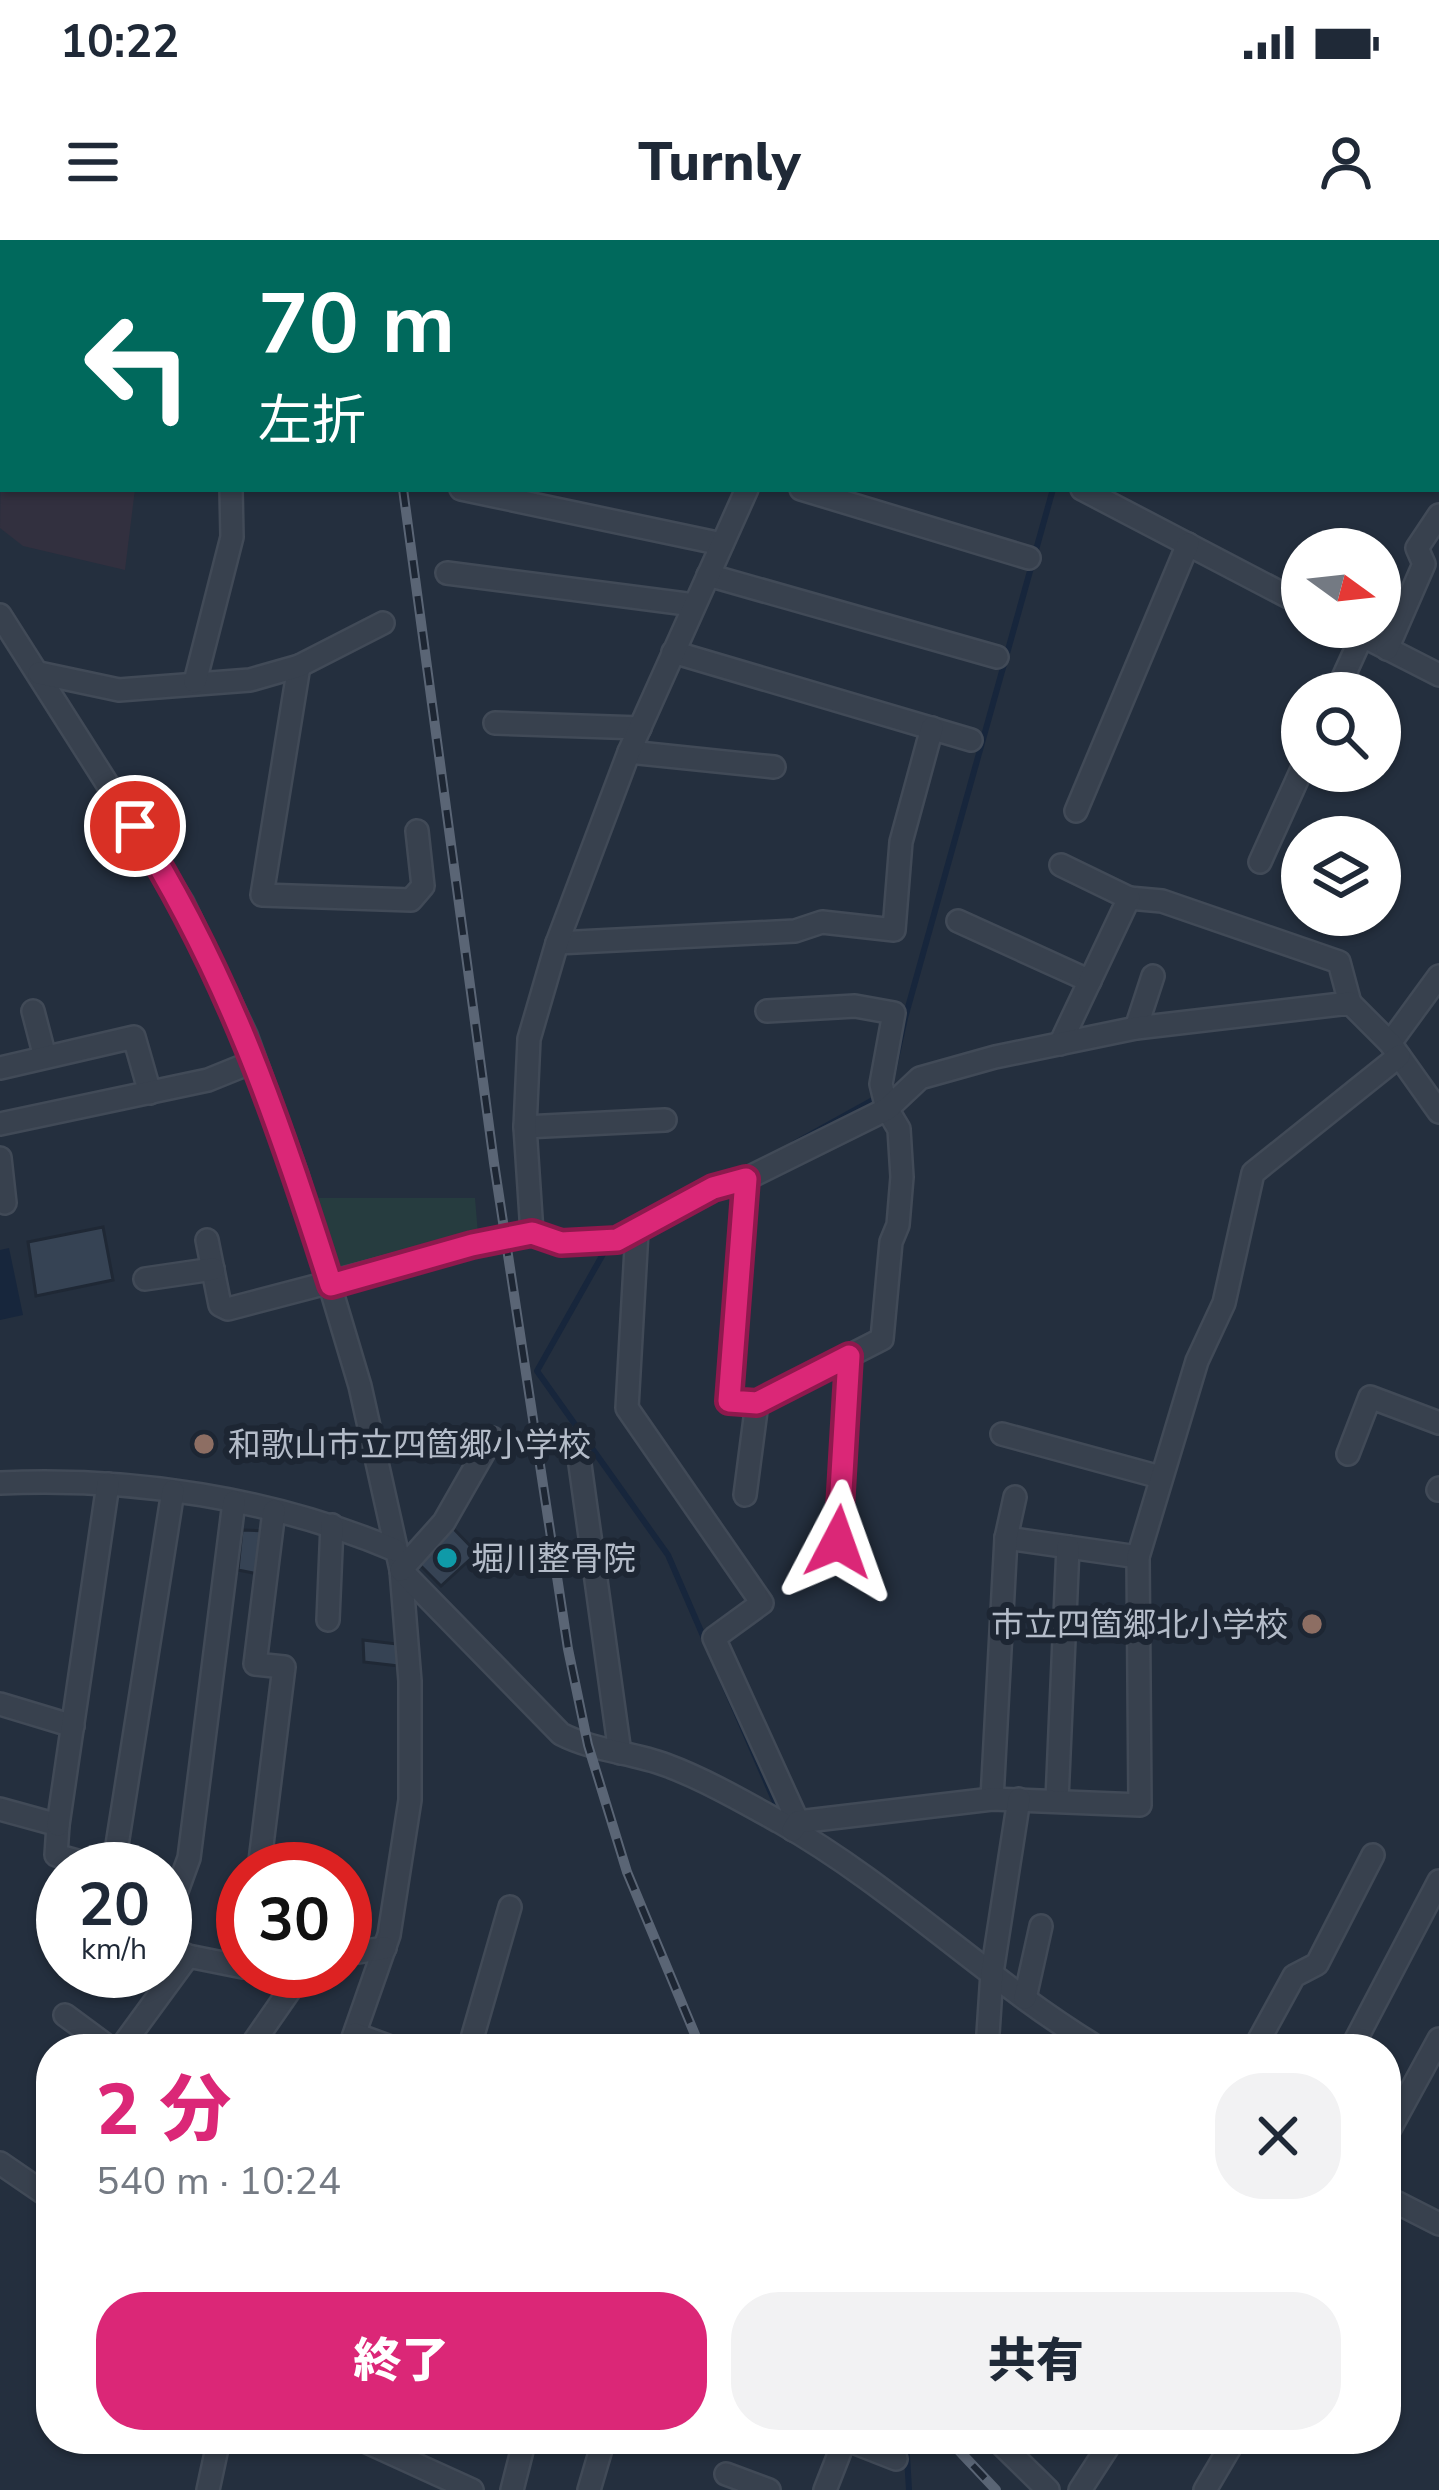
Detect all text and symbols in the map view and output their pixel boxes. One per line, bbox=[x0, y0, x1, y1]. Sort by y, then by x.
text: 10:22 bbox=[60, 12, 179, 73]
text: Turnly bbox=[638, 125, 801, 199]
icon: menu bbox=[60, 129, 126, 195]
icon: person bbox=[1313, 129, 1379, 195]
text: 70 m bbox=[258, 267, 455, 382]
icon: left bbox=[60, 288, 216, 444]
text: 左折 bbox=[258, 384, 366, 458]
north arrow bbox=[1281, 528, 1401, 648]
map controls bbox=[1281, 528, 1401, 936]
button: search bbox=[1281, 672, 1401, 792]
pin bbox=[84, 775, 186, 877]
icon: arrive bbox=[102, 793, 168, 859]
button: layers bbox=[1281, 816, 1401, 936]
place label: 和歌山市立四箇郷小学校 bbox=[228, 1423, 591, 1468]
marker: 和歌山市立四箇郷小学校 bbox=[191, 1431, 217, 1457]
position arrow bbox=[775, 1479, 901, 1605]
place label: 堀川整骨院 bbox=[471, 1537, 636, 1582]
marker: 堀川整骨院 bbox=[434, 1545, 460, 1571]
place label: 市立四箇郷北小学校 bbox=[991, 1603, 1288, 1648]
marker: 市立四箇郷北小学校 bbox=[1299, 1611, 1325, 1637]
speed limit sign: 30 bbox=[216, 1842, 372, 1998]
text: 20 bbox=[78, 1864, 150, 1946]
text: km/h bbox=[81, 1929, 147, 1970]
text: 2 分 bbox=[96, 2061, 231, 2159]
button: close bbox=[1215, 2073, 1341, 2199]
text: 540 m · 10:24 bbox=[96, 2155, 341, 2208]
button: 終了 bbox=[96, 2292, 707, 2430]
button: 共有 bbox=[731, 2292, 1341, 2430]

